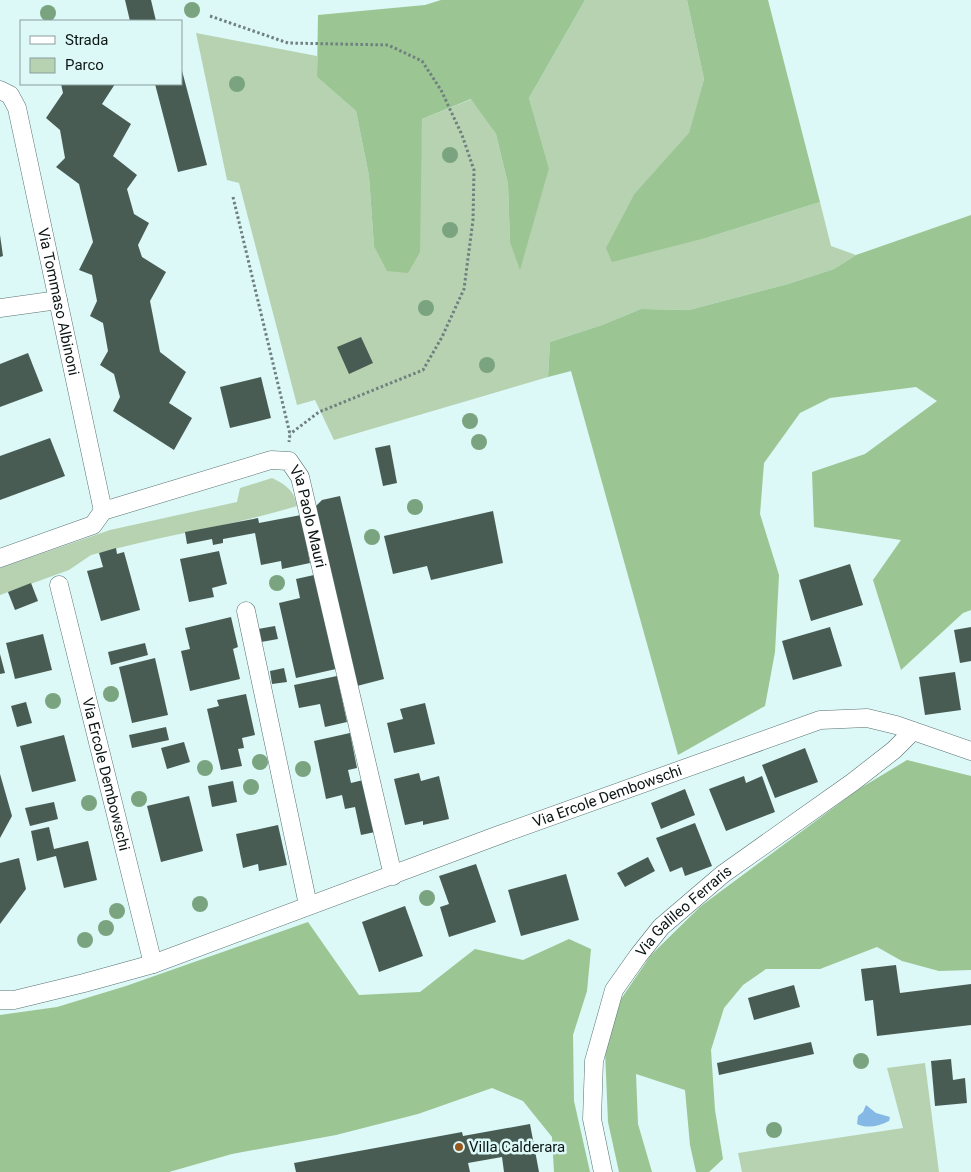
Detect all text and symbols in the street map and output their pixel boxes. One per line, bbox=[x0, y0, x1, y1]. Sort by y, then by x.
legend bbox=[20, 20, 182, 85]
text: Strada bbox=[65, 31, 108, 49]
text: Parco bbox=[65, 56, 104, 74]
street label: Via Tommaso Albinoni bbox=[34, 226, 83, 377]
street label: Via Paolo Mauri bbox=[285, 461, 330, 569]
street label: Via Ercole Dembowschi bbox=[78, 696, 134, 853]
street label: Via Ercole Dembowschi bbox=[530, 761, 684, 831]
street label: Via Galileo Ferraris bbox=[632, 862, 735, 960]
place label: Villa Calderara bbox=[469, 1138, 565, 1156]
marker: Villa Calderara bbox=[453, 1141, 465, 1153]

